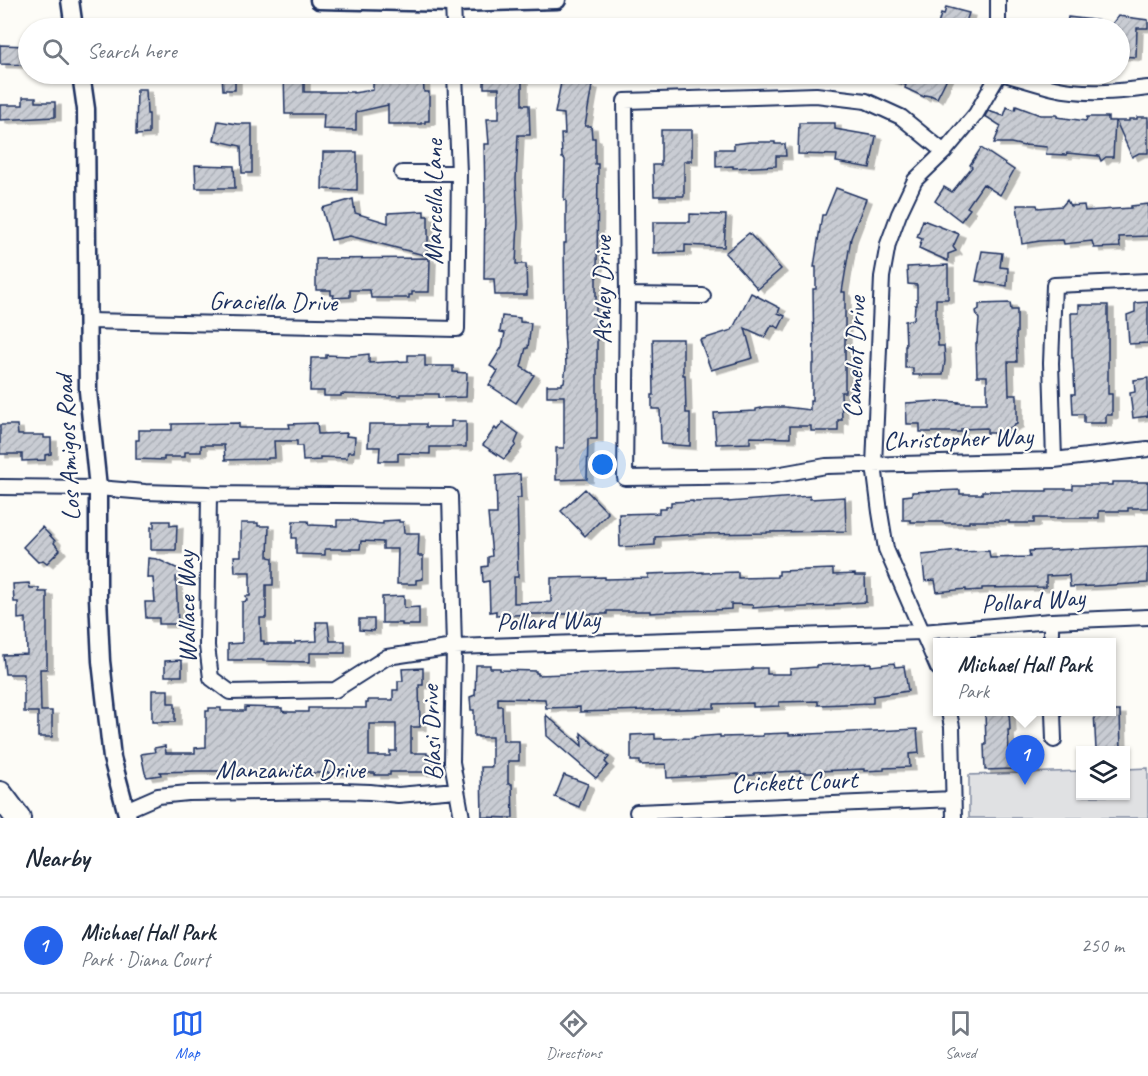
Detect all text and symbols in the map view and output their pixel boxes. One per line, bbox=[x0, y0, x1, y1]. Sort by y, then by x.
search box bbox=[18, 18, 1130, 84]
icon: search bbox=[39, 35, 72, 68]
text: Search here bbox=[87, 37, 177, 65]
street label: Marcella Lane bbox=[417, 138, 450, 265]
street label: Ashley Drive bbox=[586, 235, 619, 344]
street label: Graciella Drive bbox=[208, 284, 339, 319]
street label: Camelot Drive bbox=[836, 294, 873, 418]
street label: Los Amigos Road bbox=[47, 370, 88, 522]
street label: Christopher Way bbox=[883, 419, 1036, 458]
your location bbox=[588, 450, 617, 479]
street label: Wallace Way bbox=[169, 549, 204, 663]
street label: Pollard Way bbox=[980, 580, 1088, 621]
street label: Pollard Way bbox=[496, 602, 603, 639]
popup bbox=[933, 638, 1116, 716]
text: Michael Hall Park bbox=[957, 651, 1092, 679]
text: Park bbox=[957, 679, 989, 704]
street label: Blasi Drive bbox=[413, 682, 450, 781]
pin: 1 bbox=[1006, 736, 1044, 785]
map controls bbox=[1076, 746, 1130, 800]
button: layers bbox=[1076, 746, 1130, 800]
street label: Manzanita Drive bbox=[215, 753, 366, 786]
street label: Crickett Court bbox=[730, 763, 860, 800]
text: Nearby bbox=[24, 841, 89, 874]
text: Michael Hall Park bbox=[81, 919, 215, 947]
text: 1 bbox=[39, 933, 48, 958]
text: 250 m bbox=[1081, 933, 1124, 958]
text: Park · Diana Court bbox=[81, 947, 210, 972]
tab: Map bbox=[171, 1007, 204, 1063]
tab: Directions bbox=[546, 1007, 602, 1063]
tab: Saved bbox=[944, 1007, 977, 1063]

